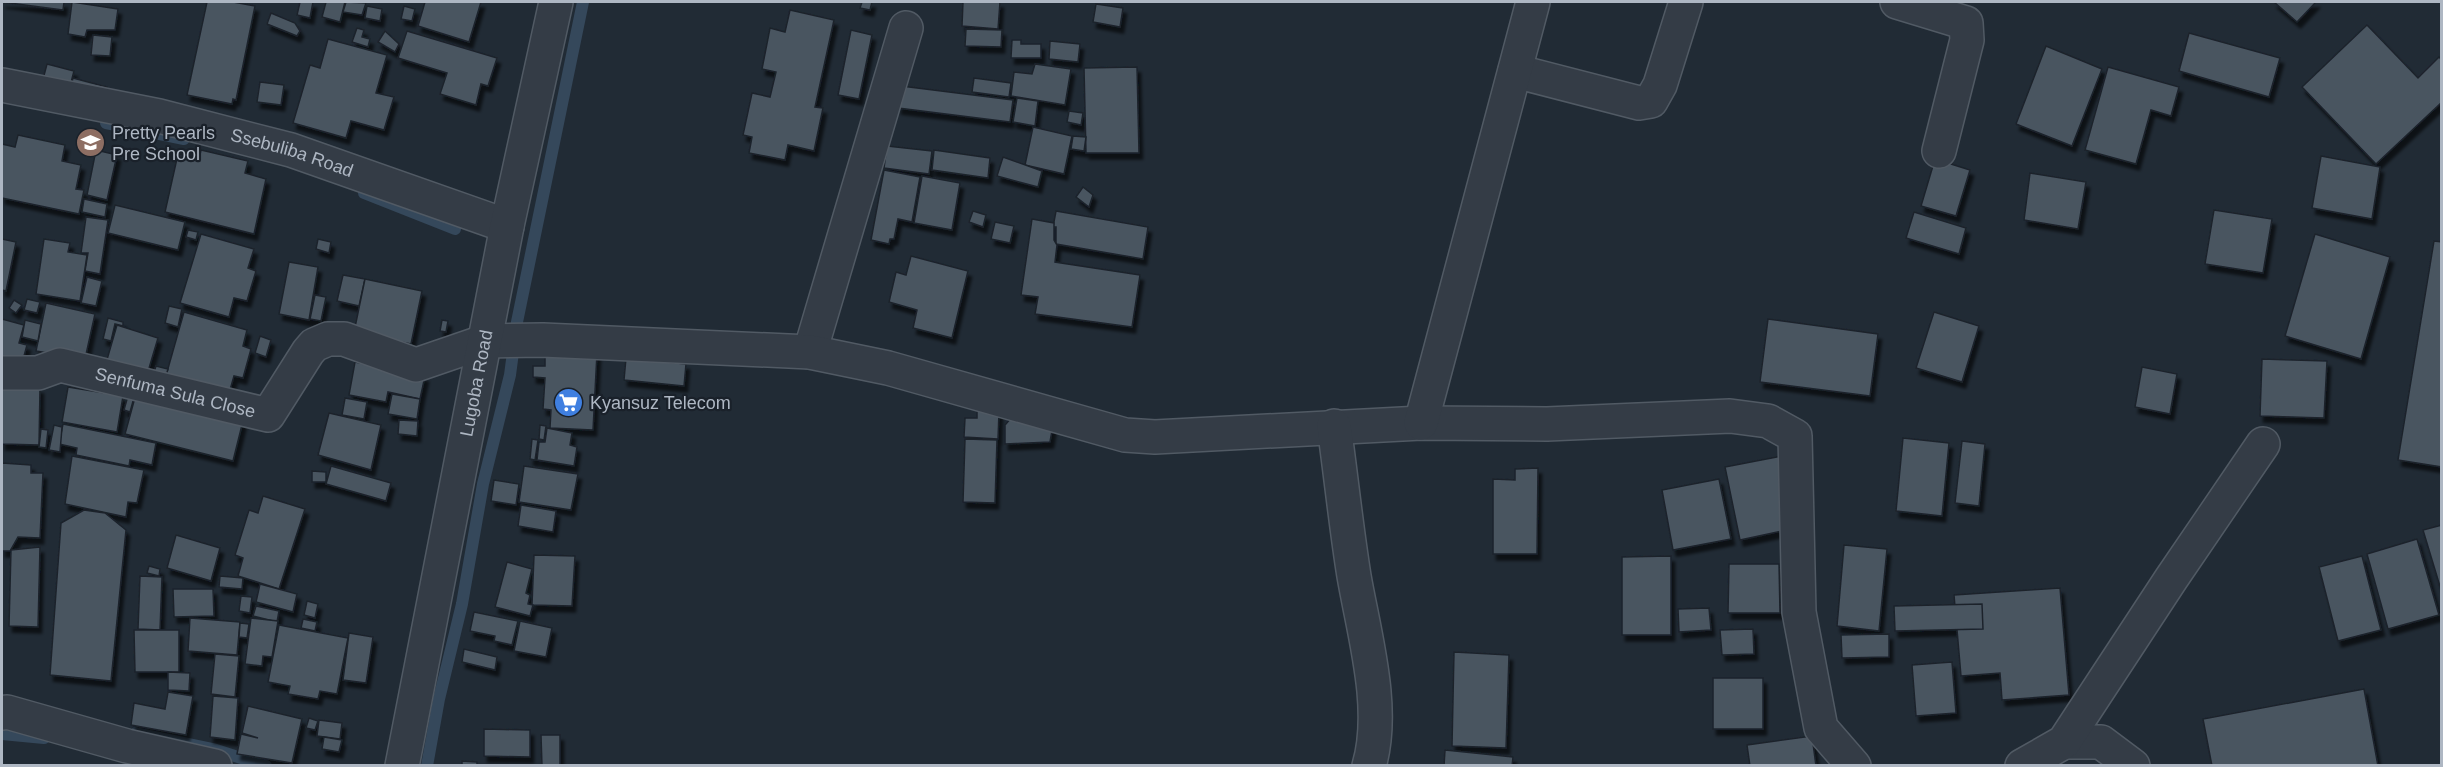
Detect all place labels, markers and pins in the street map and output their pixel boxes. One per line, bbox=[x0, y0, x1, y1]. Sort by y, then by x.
place label: Pretty Pearls Pre School bbox=[112, 123, 215, 164]
school or university icon: Pretty Pearls Pre School bbox=[75, 127, 107, 159]
supermarket icon: Kyansuz Telecom bbox=[553, 387, 585, 419]
place label: Kyansuz Telecom bbox=[590, 393, 731, 413]

